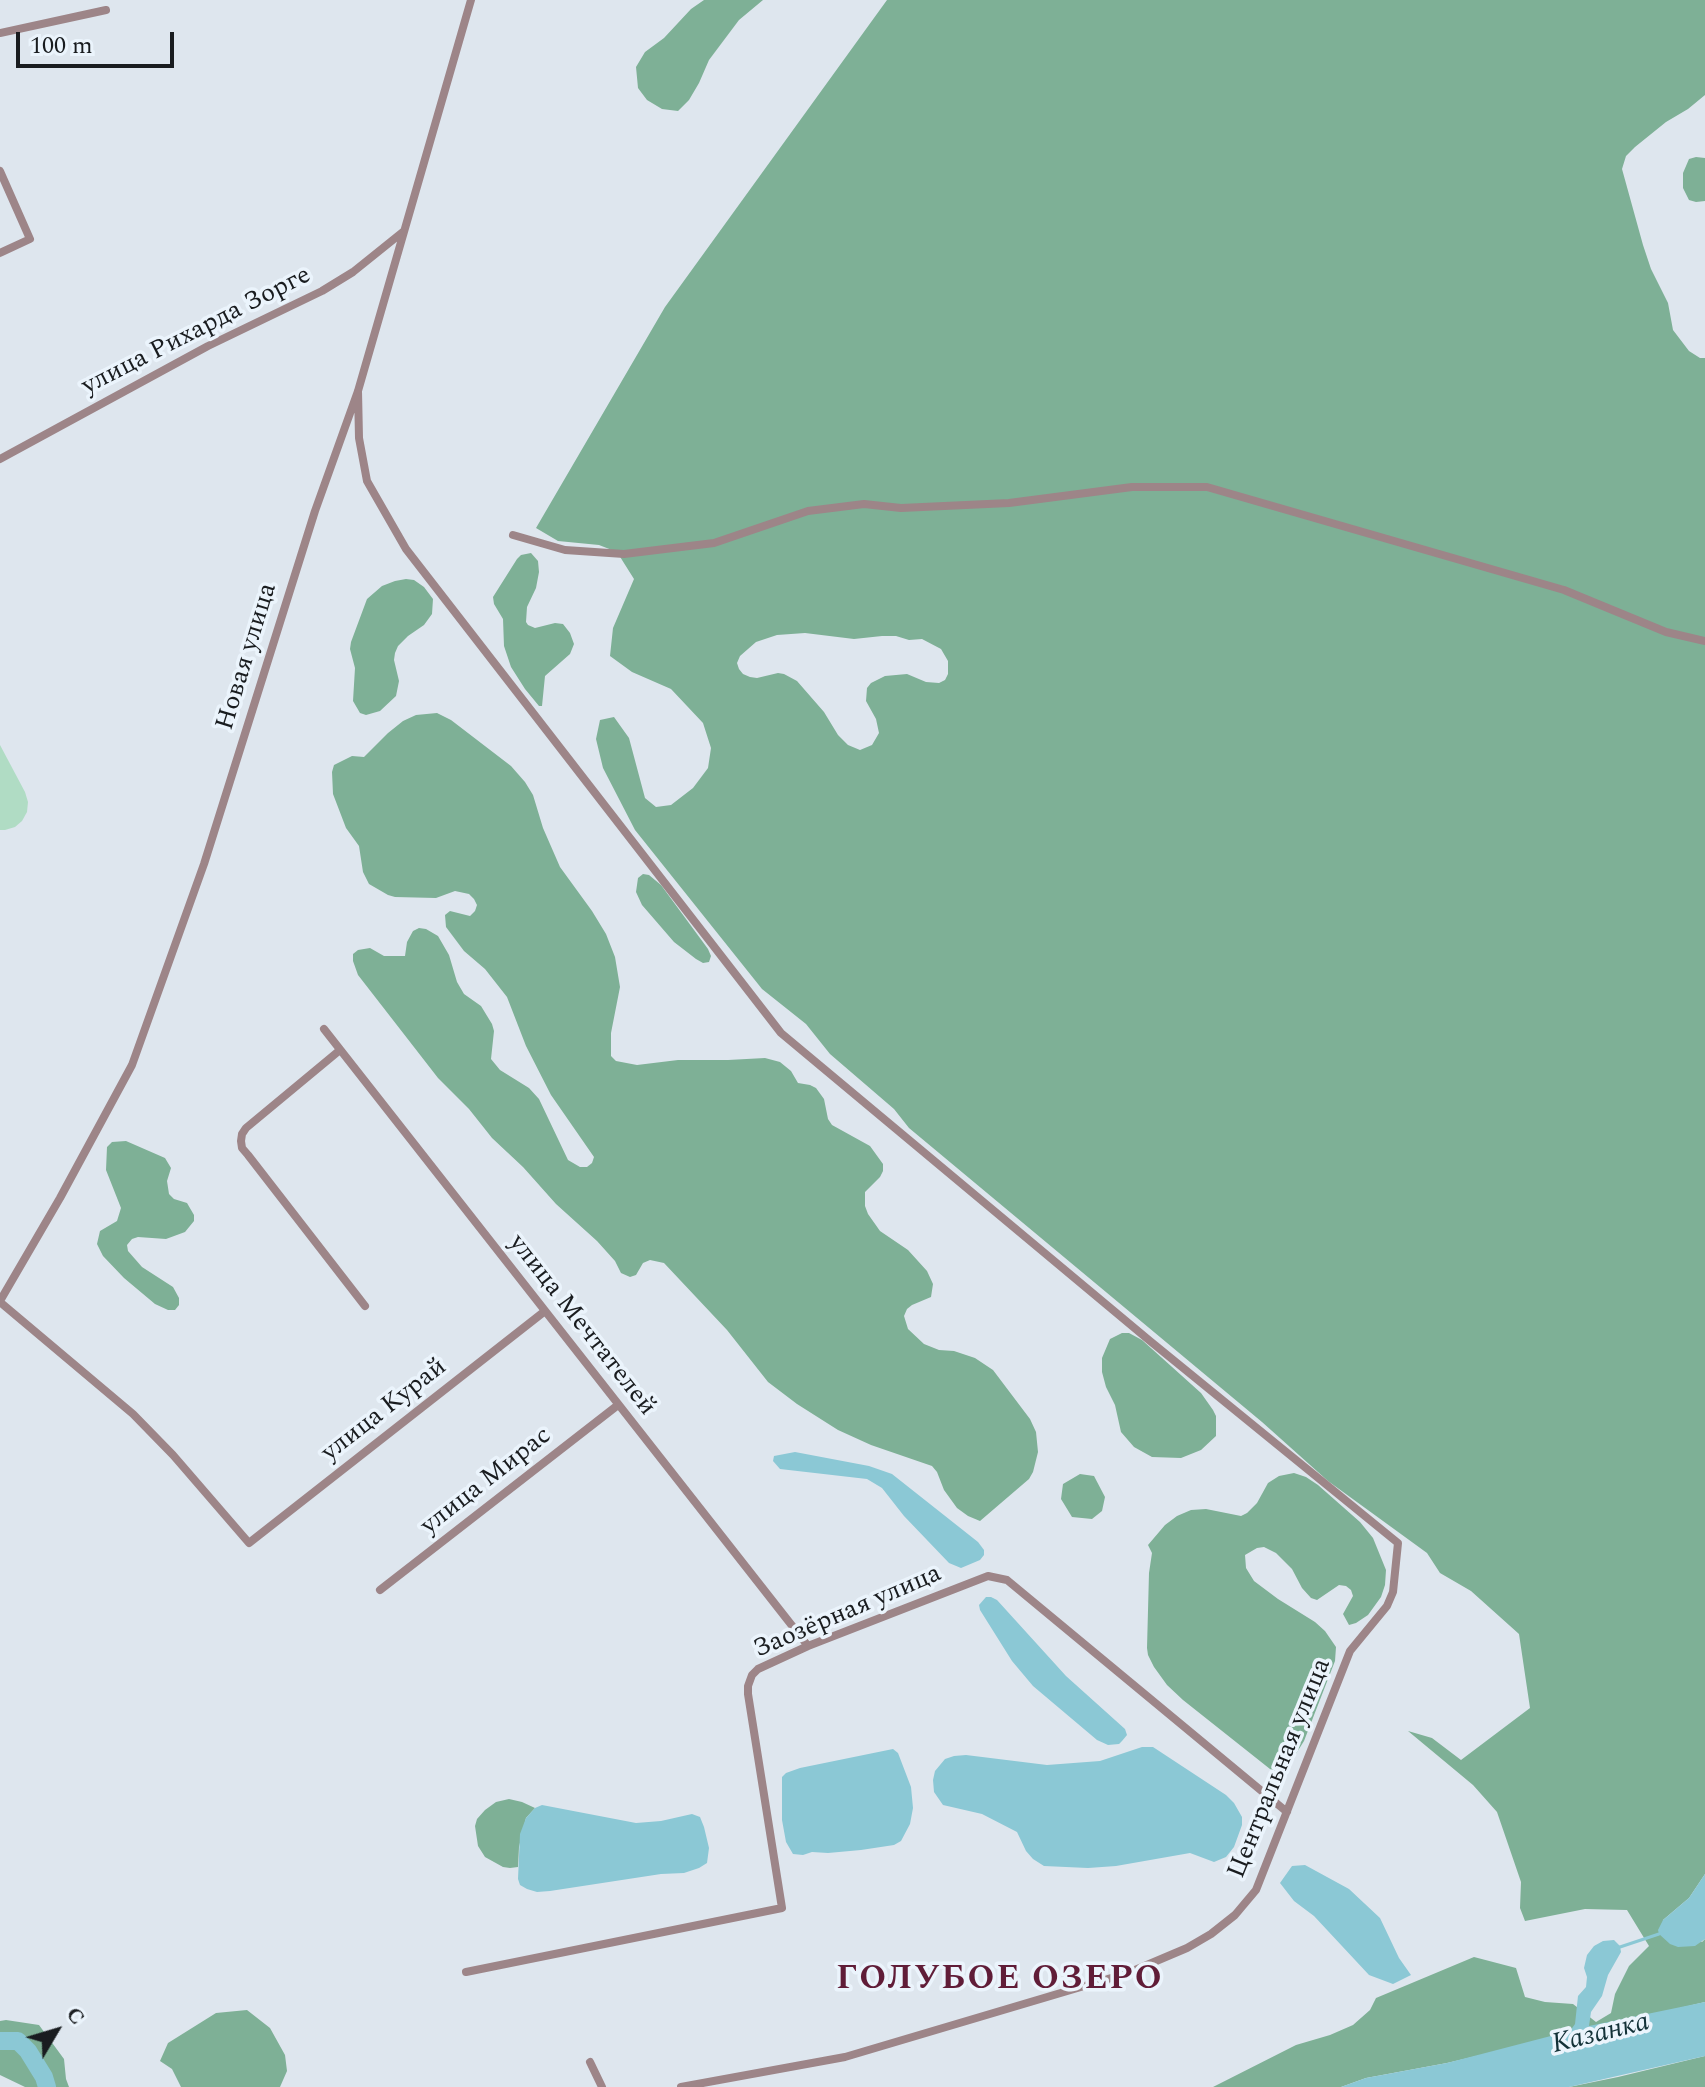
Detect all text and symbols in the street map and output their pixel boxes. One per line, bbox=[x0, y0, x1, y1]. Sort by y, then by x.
scale bar bbox=[20, 16, 178, 66]
text: 100 m bbox=[30, 28, 93, 64]
street label: улица Рихарда Зорге bbox=[77, 261, 317, 403]
street label: Новая улица bbox=[211, 580, 285, 734]
street label: улица Мечтателей bbox=[501, 1229, 661, 1423]
street label: улица Курай bbox=[316, 1352, 454, 1470]
street label: улица Мирас bbox=[415, 1421, 559, 1543]
street label: Заозёрная улица bbox=[749, 1559, 947, 1667]
street label: Центральная улица bbox=[1223, 1655, 1339, 1883]
district label: ГОЛУБОЕ ОЗЕРО bbox=[836, 1961, 1164, 2001]
north arrow bbox=[16, 1991, 96, 2071]
text: С bbox=[57, 2000, 93, 2032]
water label: Казанка bbox=[1549, 2007, 1653, 2063]

